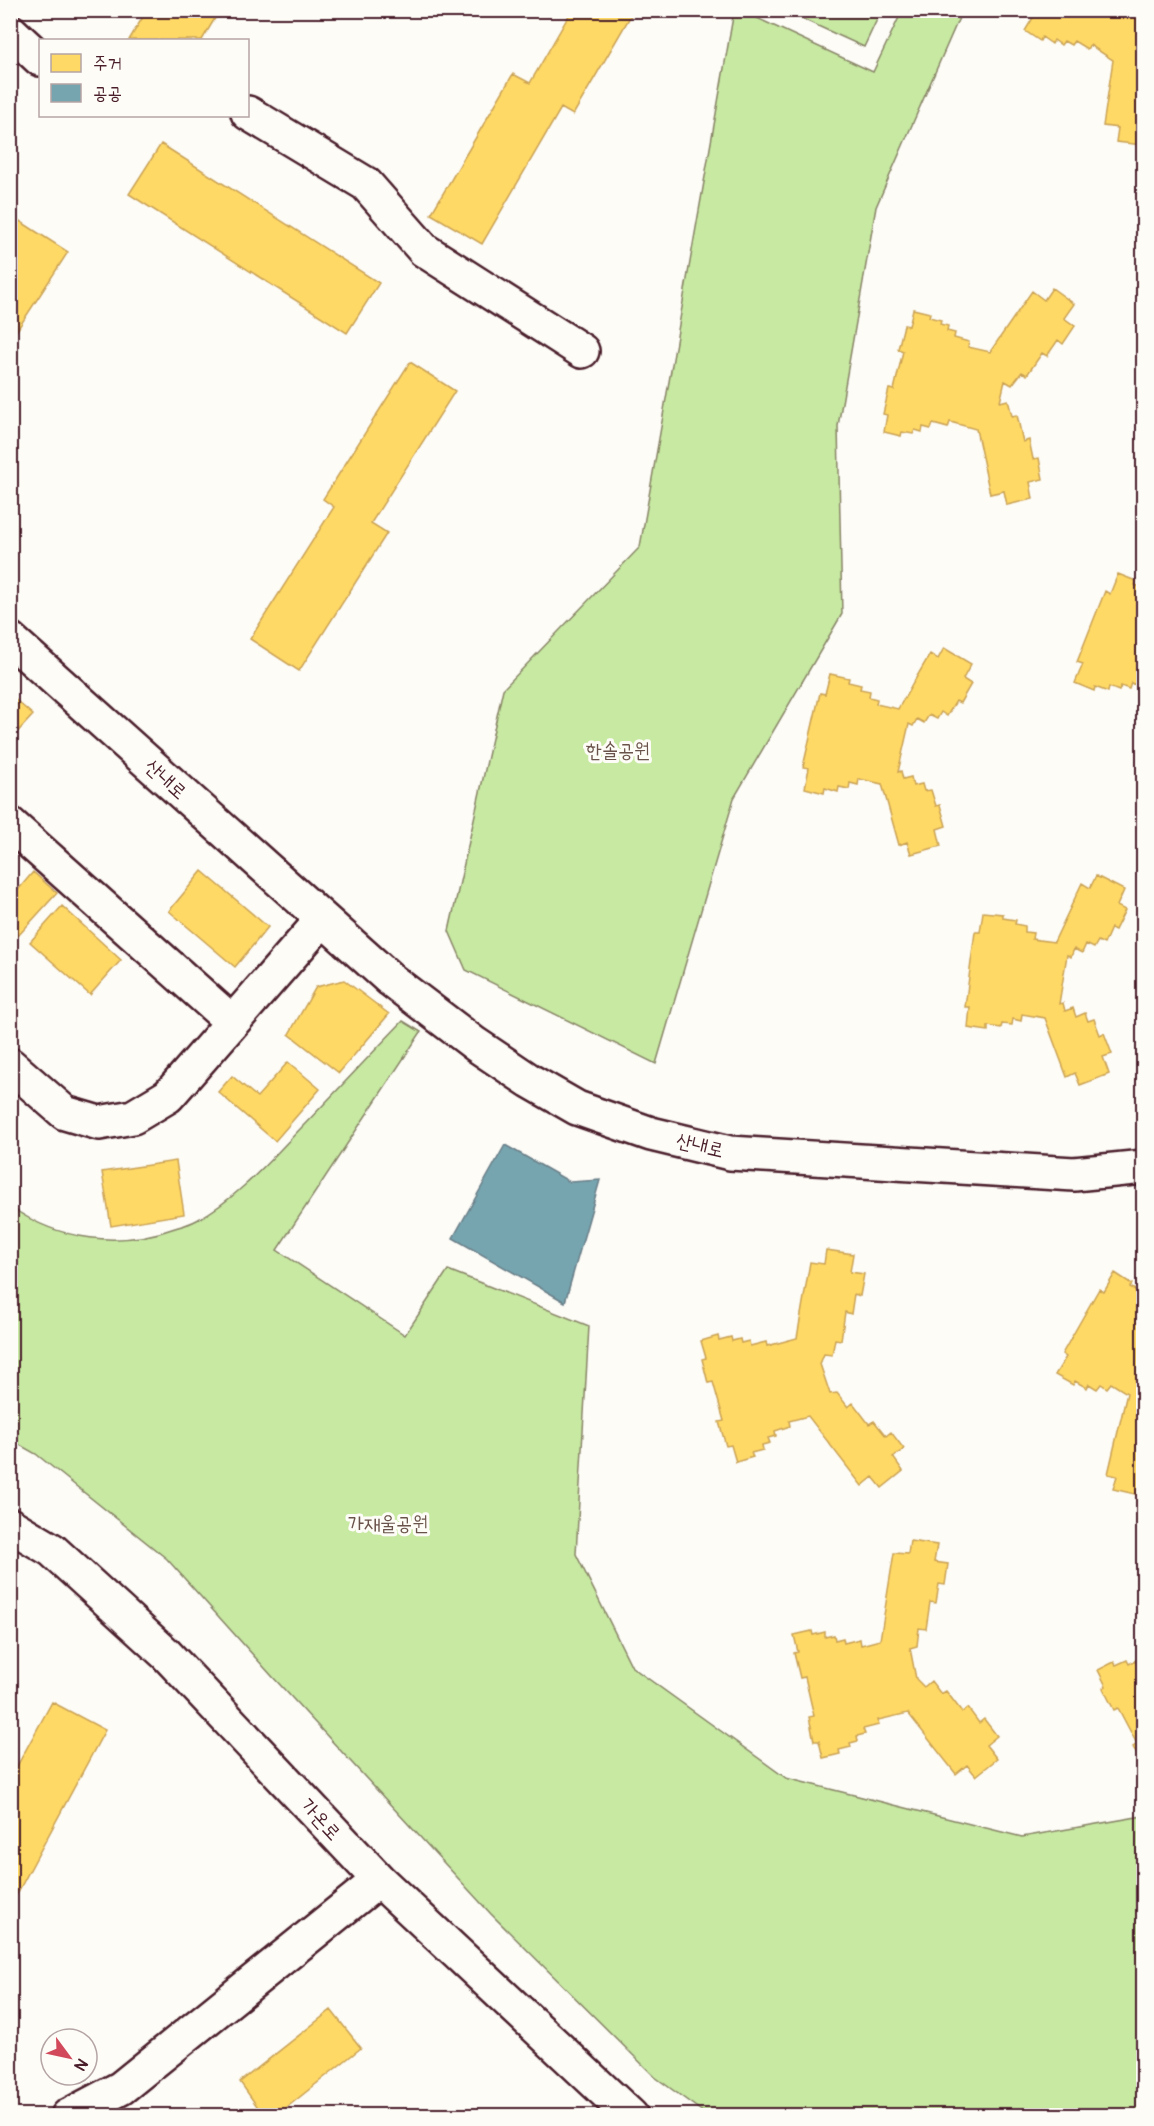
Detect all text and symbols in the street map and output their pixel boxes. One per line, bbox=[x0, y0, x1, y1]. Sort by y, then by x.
legend bbox=[39, 39, 249, 117]
text: 주거 bbox=[93, 52, 122, 75]
text: 공공 bbox=[93, 82, 122, 105]
park label: 한솔공원 bbox=[586, 738, 650, 763]
street label: 산내로 bbox=[139, 754, 192, 805]
street label: 산내로 bbox=[674, 1128, 726, 1163]
park label: 가재울공원 bbox=[348, 1511, 428, 1536]
street label: 가온로 bbox=[295, 1793, 346, 1846]
north arrow bbox=[39, 2027, 99, 2087]
text: N bbox=[69, 2055, 92, 2075]

